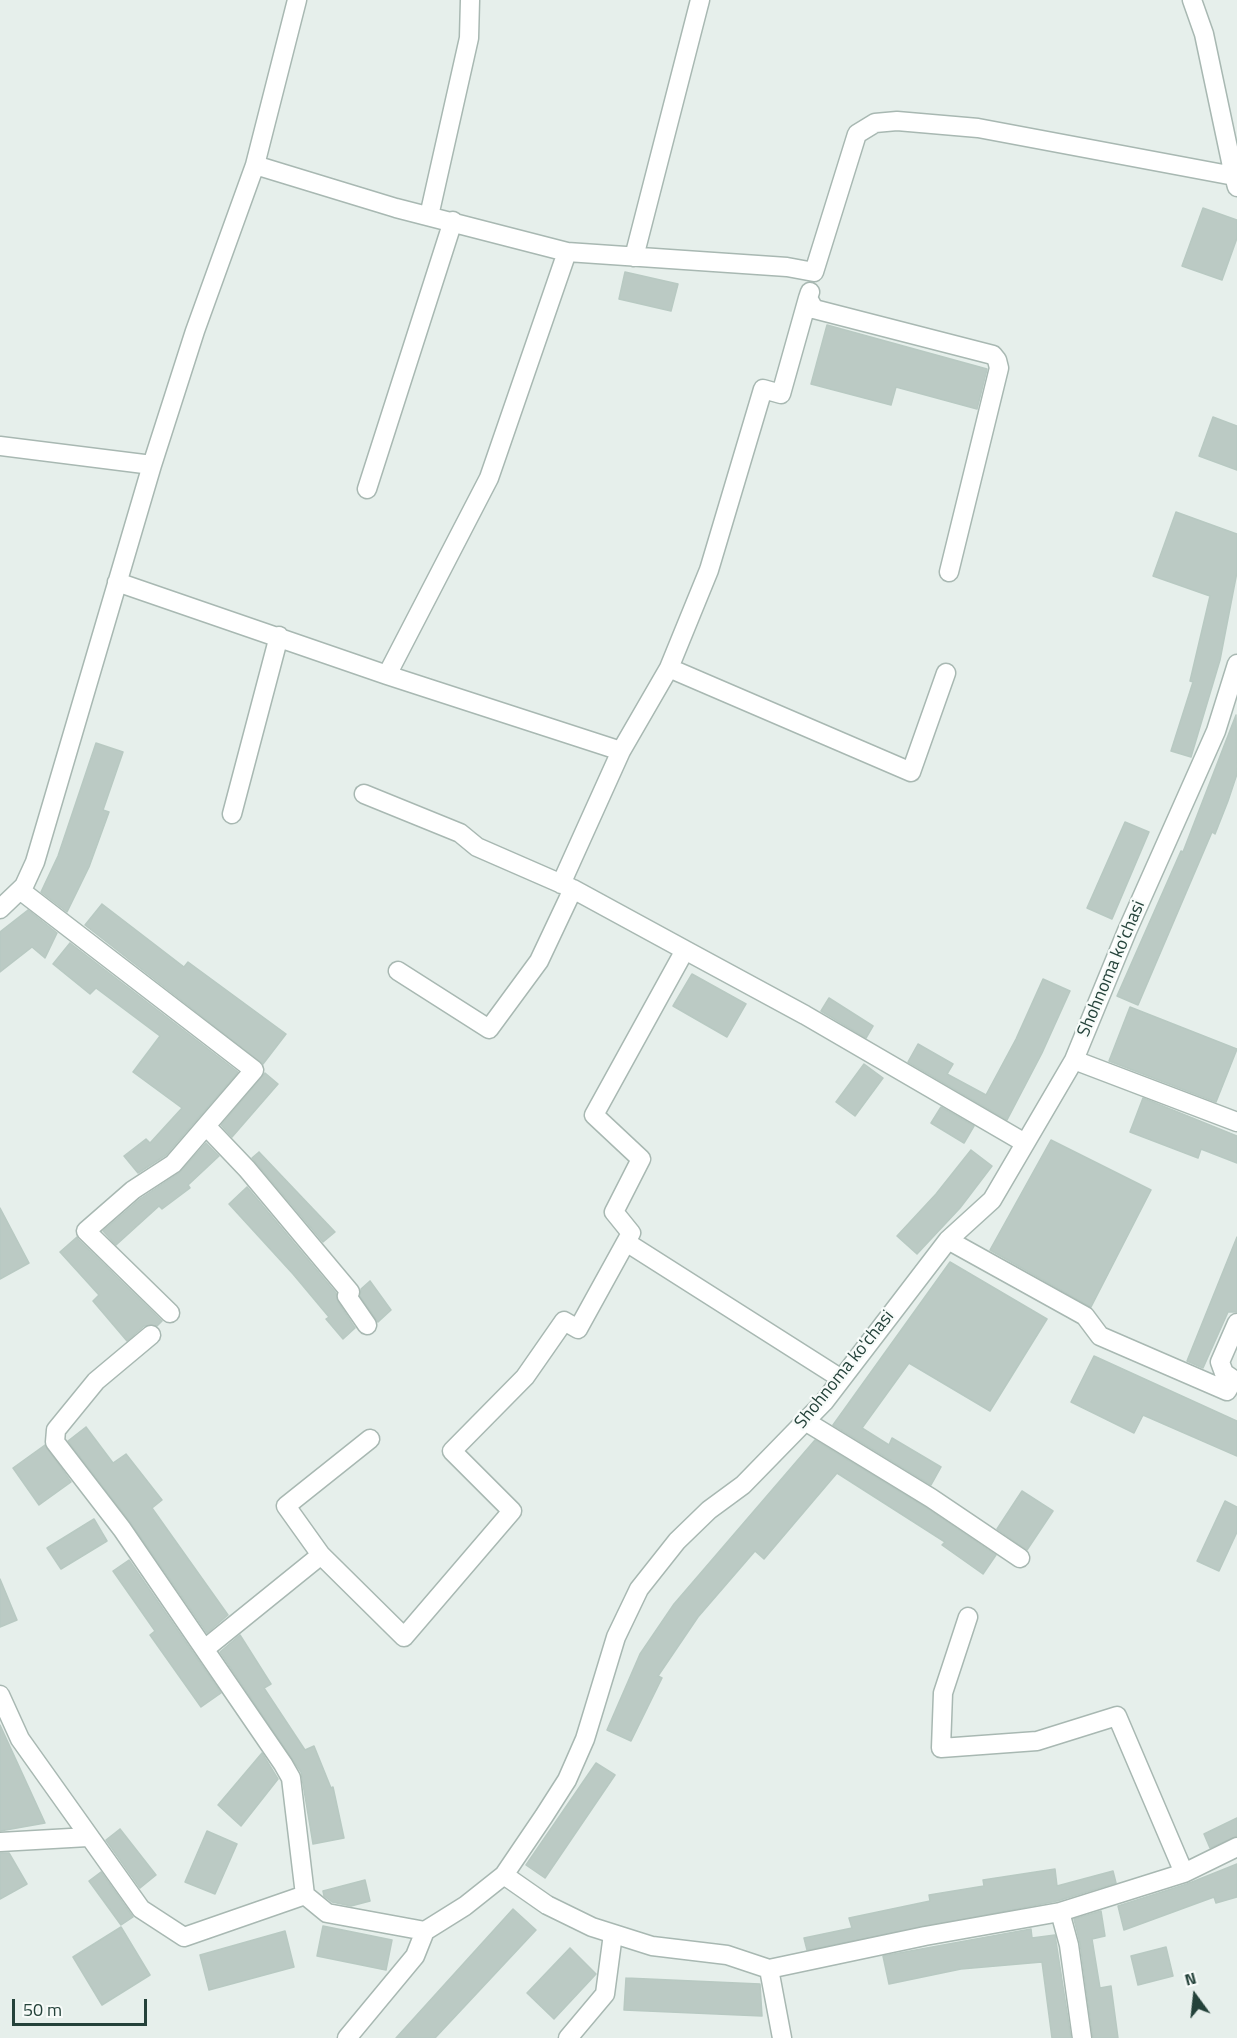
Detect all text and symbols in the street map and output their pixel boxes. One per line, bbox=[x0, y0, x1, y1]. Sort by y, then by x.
street label: Shohnoma ko'chasi bbox=[1074, 898, 1150, 1040]
street label: Shohnoma ko'chasi bbox=[791, 1307, 899, 1433]
north arrow bbox=[1165, 1966, 1225, 2026]
text: N bbox=[1182, 1966, 1199, 1992]
scale bar bbox=[15, 1987, 150, 2025]
text: 50 m bbox=[23, 1996, 62, 2023]

